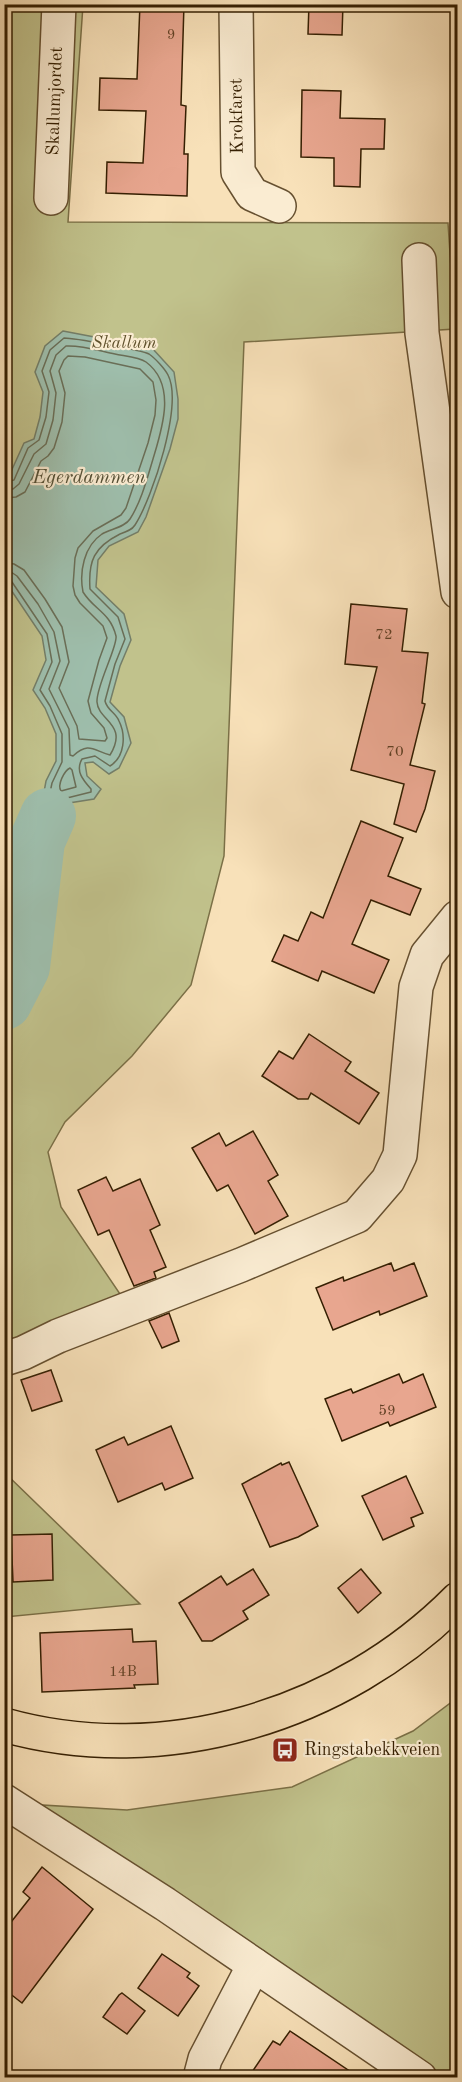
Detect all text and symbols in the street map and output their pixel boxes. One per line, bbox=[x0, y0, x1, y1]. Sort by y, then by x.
house number: 9 bbox=[167, 28, 175, 43]
street label: Skallumjordet bbox=[44, 46, 66, 156]
street label: Krokfaret bbox=[227, 78, 247, 154]
park label: Skallum bbox=[92, 334, 157, 352]
water label: Egerdammen bbox=[31, 468, 146, 488]
house number: 72 bbox=[375, 628, 393, 643]
house number: 70 bbox=[386, 745, 404, 760]
house number: 59 bbox=[378, 1404, 396, 1419]
house number: 14B bbox=[109, 1665, 137, 1680]
bus stop icon: Ringstabekkveien bbox=[270, 1735, 300, 1765]
place label: Ringstabekkveien bbox=[304, 1741, 441, 1759]

